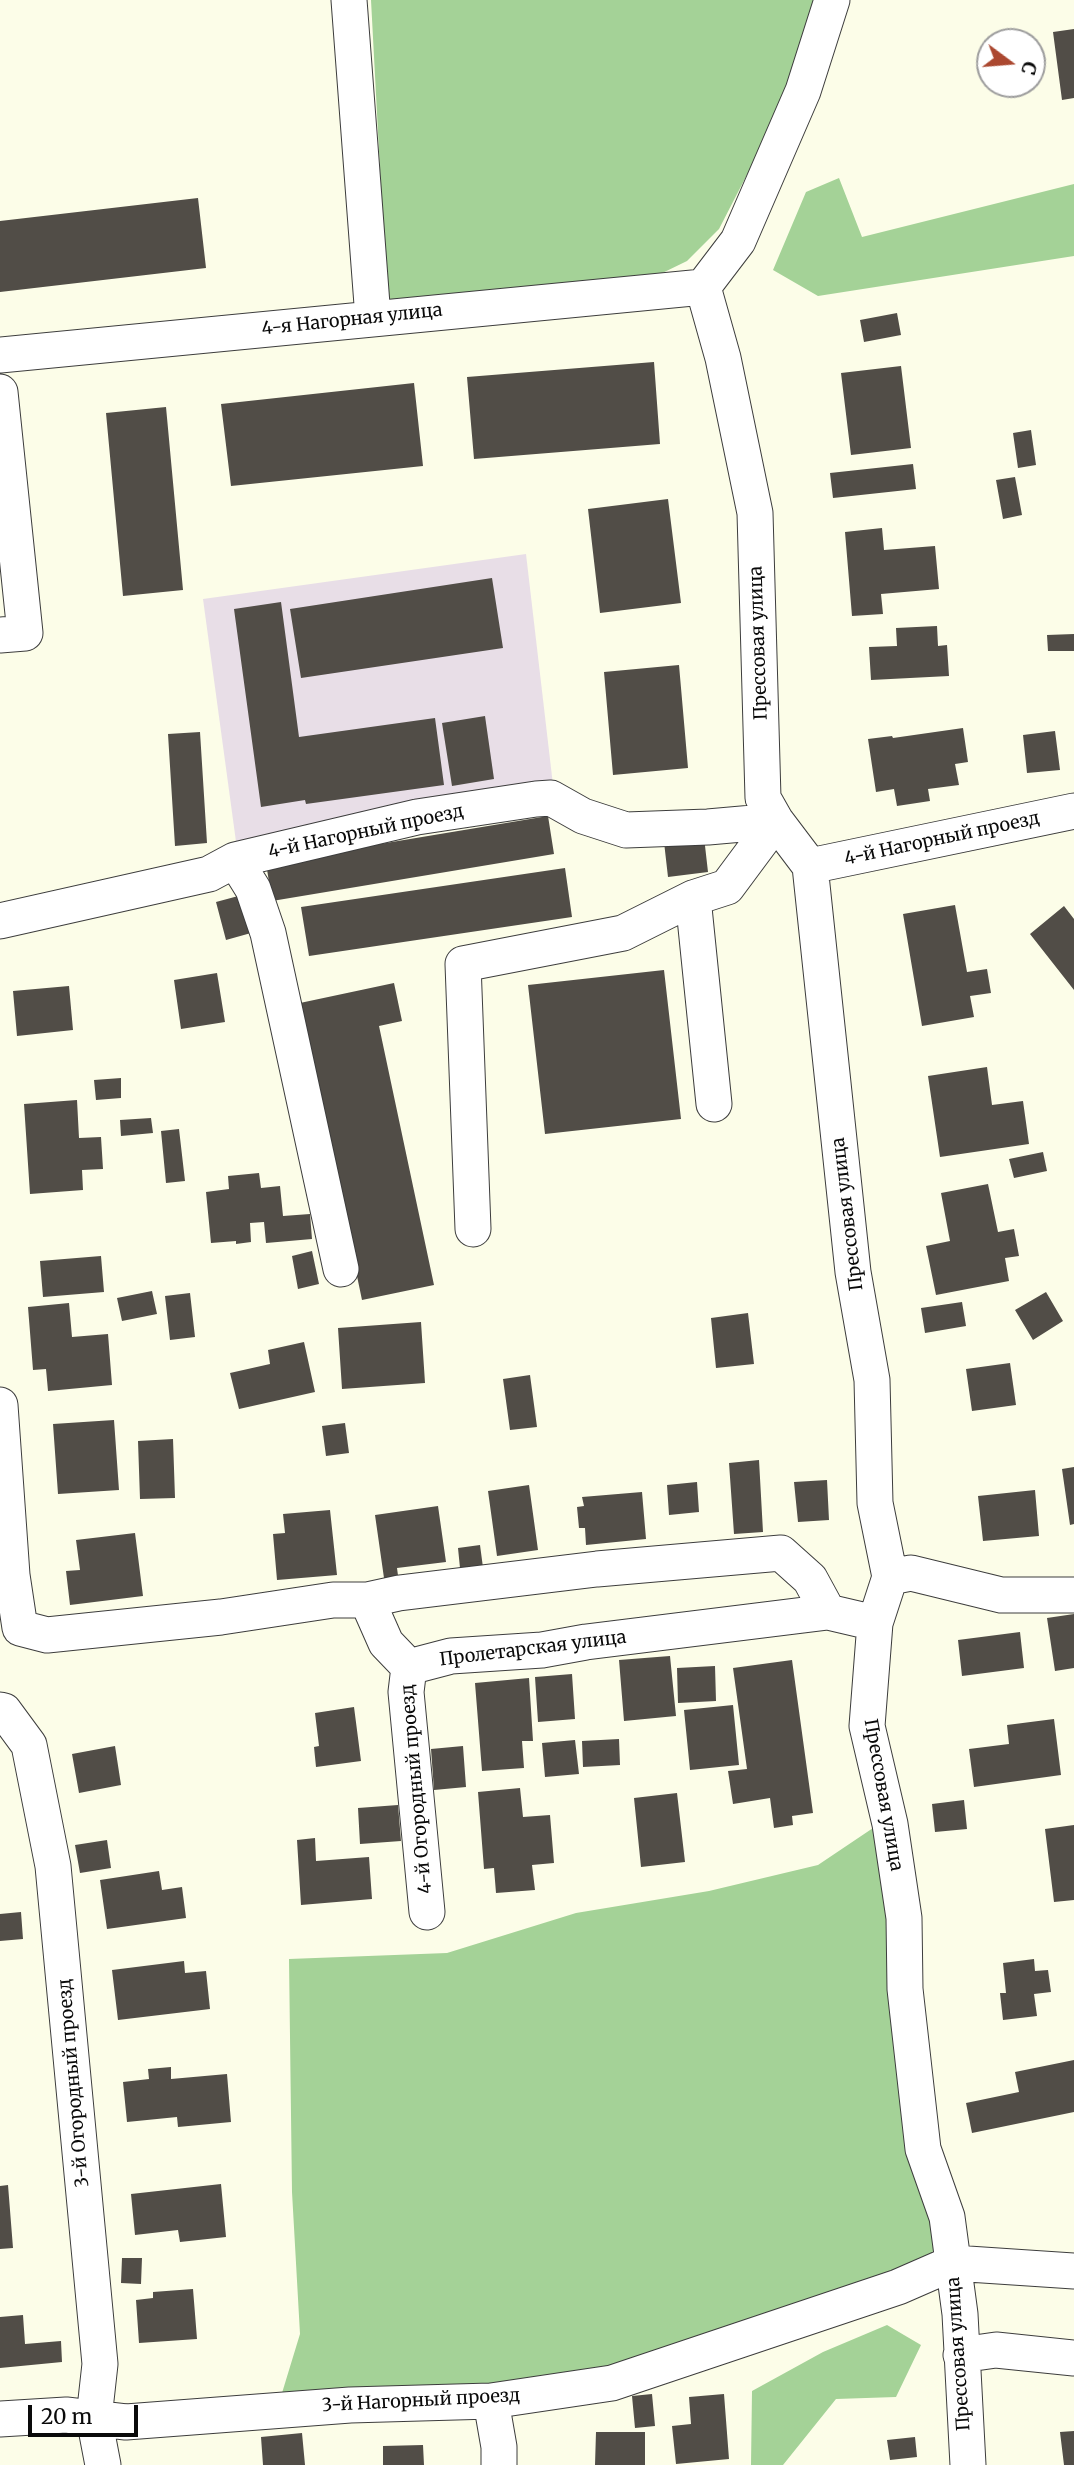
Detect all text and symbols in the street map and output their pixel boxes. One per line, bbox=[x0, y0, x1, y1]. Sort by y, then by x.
north arrow bbox=[976, 28, 1046, 98]
text: С bbox=[1016, 59, 1043, 78]
street label: 4-я Нагорная улица bbox=[261, 300, 443, 340]
street label: Прессовая улица bbox=[746, 566, 772, 720]
street label: 4-й Нагорный проезд bbox=[266, 801, 466, 863]
street label: 4-й Нагорный проезд bbox=[842, 808, 1042, 870]
street label: Прессовая улица bbox=[828, 1136, 868, 1292]
street label: Пролетарская улица bbox=[438, 1627, 628, 1671]
street label: 4-й Огородный проезд bbox=[397, 1683, 437, 1895]
street label: Прессовая улица bbox=[859, 1717, 907, 1873]
street label: 3-й Огородный проезд bbox=[54, 1978, 94, 2188]
street label: Прессовая улица bbox=[943, 2276, 975, 2432]
street label: 3-й Нагорный проезд bbox=[321, 2385, 521, 2417]
scale bar bbox=[32, 2392, 142, 2436]
text: 20 m bbox=[41, 2403, 92, 2430]

